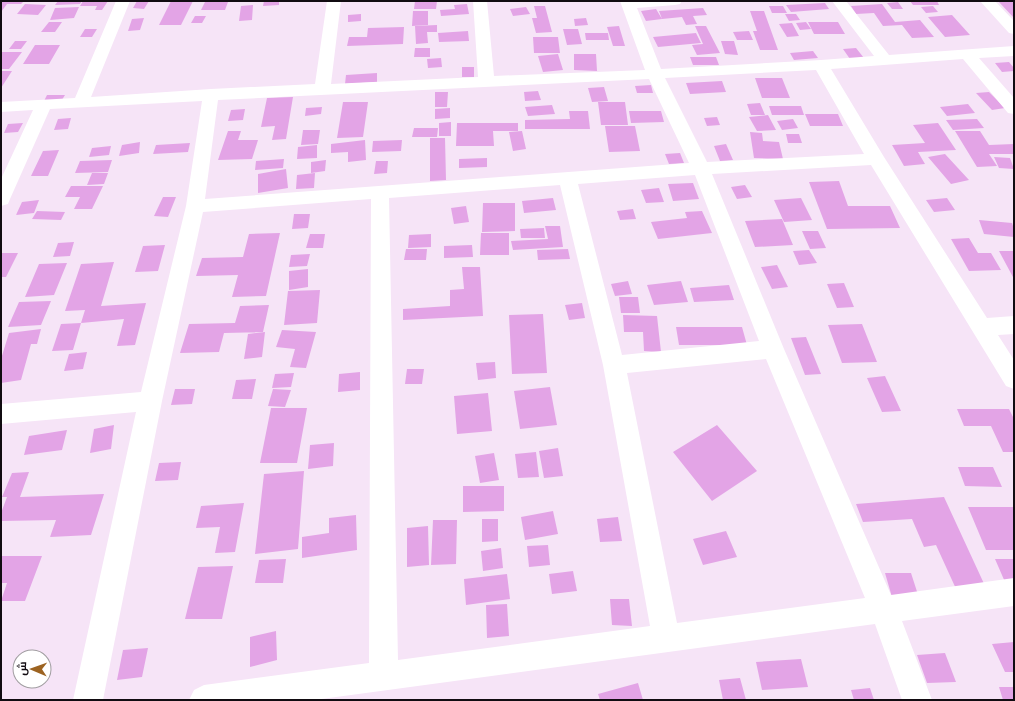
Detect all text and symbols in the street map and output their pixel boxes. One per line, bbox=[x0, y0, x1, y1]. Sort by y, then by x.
north arrow bbox=[12, 649, 52, 689]
text: ش bbox=[16, 661, 29, 676]

